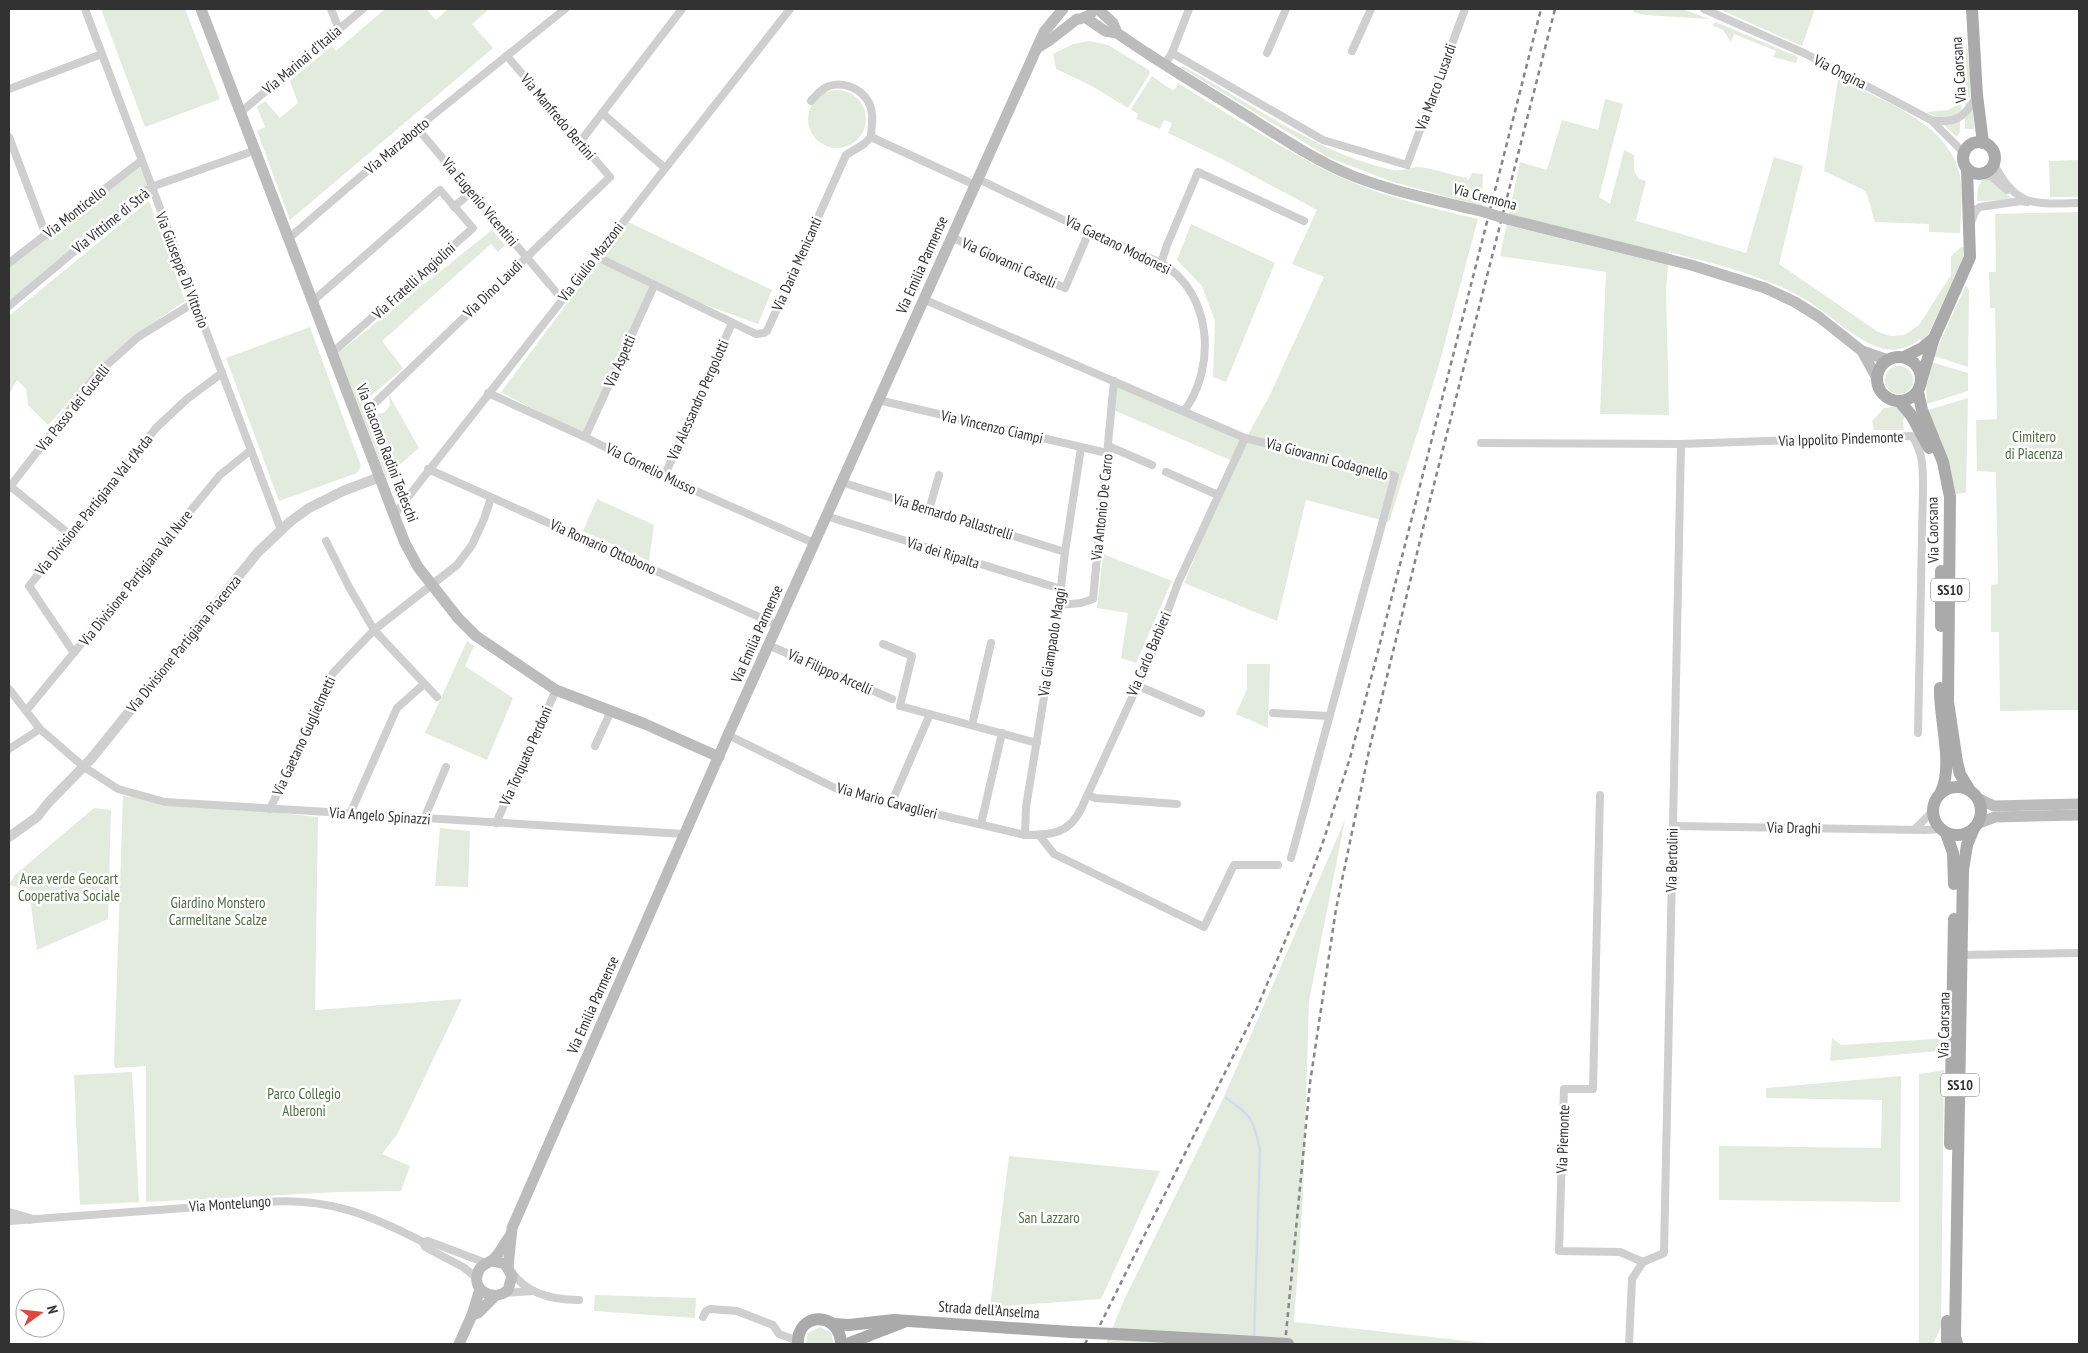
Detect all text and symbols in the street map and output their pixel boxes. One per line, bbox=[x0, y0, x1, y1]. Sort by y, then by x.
street label: Via Marinai d'Italia bbox=[258, 21, 345, 99]
street label: Via Caorsana bbox=[1947, 36, 1970, 105]
street label: Via Marco Lusardi bbox=[1411, 41, 1460, 134]
street label: Via Ongina bbox=[1810, 50, 1870, 93]
street label: Via Manfredo Bertini bbox=[516, 69, 600, 164]
street label: Via Marzabotto bbox=[360, 113, 433, 179]
street label: Via Eugenio Vicentini bbox=[437, 153, 523, 250]
street label: Via Cremona bbox=[1450, 179, 1519, 214]
street label: Via Monticello bbox=[39, 181, 110, 243]
street label: Via Vittime di Strà bbox=[68, 184, 153, 258]
street label: Via Giuseppe Di Vittorio bbox=[151, 208, 213, 331]
street label: Via Gaetano Modonesi bbox=[1061, 210, 1174, 278]
street label: Via Emilia Parmense bbox=[891, 213, 952, 318]
street label: Via Daria Menicanti bbox=[767, 214, 826, 315]
street label: Via Giulio Mazzoni bbox=[553, 218, 627, 306]
street label: Via Giovanni Caselli bbox=[958, 233, 1060, 292]
street label: Via Fratelli Angiolini bbox=[367, 238, 459, 324]
street label: Via Dino Laudi bbox=[458, 256, 526, 322]
street label: Via Aspetti bbox=[599, 332, 639, 391]
street label: Via Alessandro Pergolotti bbox=[662, 337, 733, 464]
street label: Via Passo dei Guselli bbox=[31, 360, 113, 456]
street label: Via Giacomo Radini Tedeschi bbox=[352, 380, 423, 525]
street label: Via Vincenzo Ciampi bbox=[938, 405, 1045, 447]
street label: Via Ippolito Pindemonte bbox=[1777, 427, 1904, 450]
park label: Cimitero di Piacenza bbox=[2005, 427, 2063, 463]
street label: Via Divisione Partigiana Val d'Arda bbox=[30, 430, 156, 580]
street label: Via Giovanni Codagnello bbox=[1263, 433, 1390, 484]
street label: Via Cornelio Musso bbox=[602, 438, 700, 499]
street label: Via Antonio De Carro bbox=[1086, 453, 1117, 562]
street label: Via Bernardo Pallastrelli bbox=[890, 489, 1016, 544]
street label: Via Caorsana bbox=[1922, 497, 1943, 564]
street label: Via Divisione Partigiana Val Nure bbox=[74, 506, 196, 650]
street label: Via Romario Ottobono bbox=[546, 514, 659, 578]
street label: Via dei Ripalta bbox=[903, 532, 982, 573]
street label: Via Divisione Partigiana Piacenza bbox=[122, 571, 245, 717]
road number: SS10 bbox=[1931, 578, 1969, 602]
street label: Via Emilia Parmense bbox=[726, 582, 787, 687]
street label: Via Giampaolo Maggi bbox=[1033, 586, 1069, 699]
street label: Via Carlo Barbieri bbox=[1122, 609, 1175, 700]
street label: Via Filippo Arcelli bbox=[784, 644, 875, 699]
street label: Via Gaetano Guglielmetti bbox=[267, 673, 340, 799]
street label: Via Torquato Perdoni bbox=[495, 703, 556, 809]
street label: Via Mario Cavaglieri bbox=[834, 778, 939, 823]
street label: Via Angelo Spinazzi bbox=[328, 802, 431, 829]
street label: Via Draghi bbox=[1766, 818, 1821, 837]
street label: Via Bertolini bbox=[1661, 828, 1682, 893]
park label: Area verde Geocart Cooperativa Sociale bbox=[18, 869, 120, 905]
park label: Giardino Monstero Carmelitane Scalze bbox=[169, 893, 267, 929]
street label: Via Emilia Parmense bbox=[562, 953, 623, 1058]
street label: Via Caorsana bbox=[1933, 992, 1954, 1059]
road number: SS10 bbox=[1941, 1074, 1979, 1096]
park label: Parco Collegio Alberoni bbox=[267, 1084, 341, 1120]
street label: Via Piemonte bbox=[1552, 1104, 1573, 1175]
street label: Via Montelungo bbox=[188, 1191, 271, 1216]
park label: San Lazzaro bbox=[1018, 1208, 1080, 1227]
north arrow bbox=[15, 1288, 65, 1338]
street label: Strada dell'Anselma bbox=[938, 1296, 1040, 1323]
text: N bbox=[43, 1304, 62, 1316]

